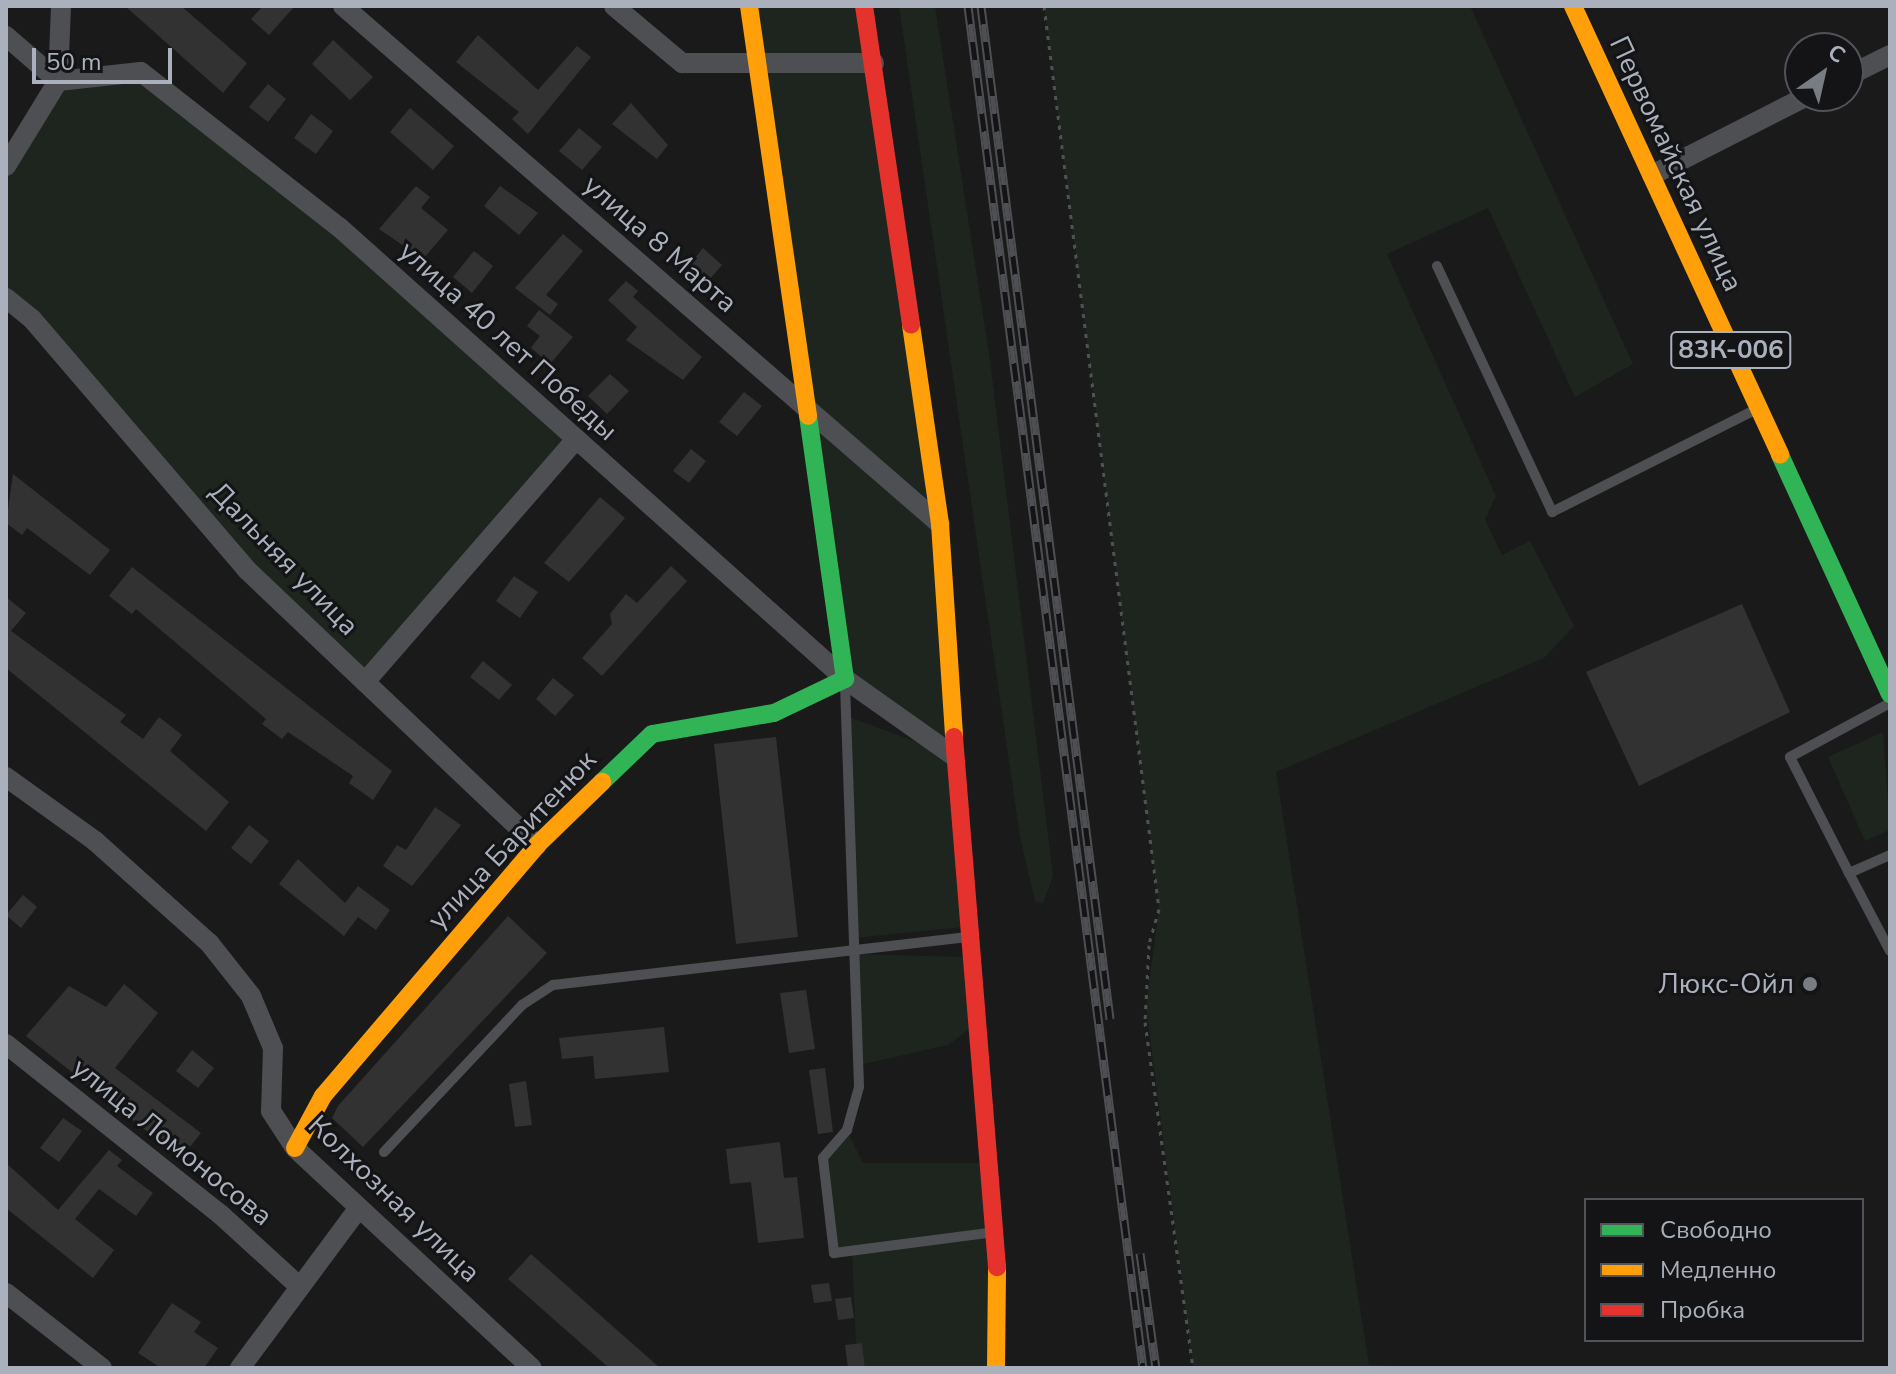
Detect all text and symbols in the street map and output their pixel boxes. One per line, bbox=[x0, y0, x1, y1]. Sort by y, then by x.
street label: Первомайская улица bbox=[1602, 31, 1750, 297]
scale bar bbox=[36, 32, 176, 82]
north arrow bbox=[1784, 32, 1864, 112]
text: С bbox=[1822, 37, 1851, 70]
text: 50 m bbox=[46, 46, 102, 78]
street label: улица 8 Марта bbox=[576, 168, 744, 320]
street label: улица 40 лет Победы bbox=[392, 234, 624, 448]
road number: 83К-006 bbox=[1669, 328, 1793, 372]
street label: Дальняя улица bbox=[202, 475, 366, 643]
street label: улица Баритенюк bbox=[421, 744, 603, 936]
place label: Люкс-Ойл bbox=[1658, 967, 1794, 1001]
marker: Люкс-Ойл bbox=[1801, 975, 1819, 993]
street label: улица Ломоносова bbox=[65, 1051, 279, 1233]
street label: Колхозная улица bbox=[301, 1108, 487, 1290]
legend bbox=[1584, 1198, 1864, 1342]
text: Свободно bbox=[1660, 1214, 1772, 1246]
text: Медленно bbox=[1660, 1254, 1776, 1286]
text: Пробка bbox=[1660, 1294, 1745, 1326]

